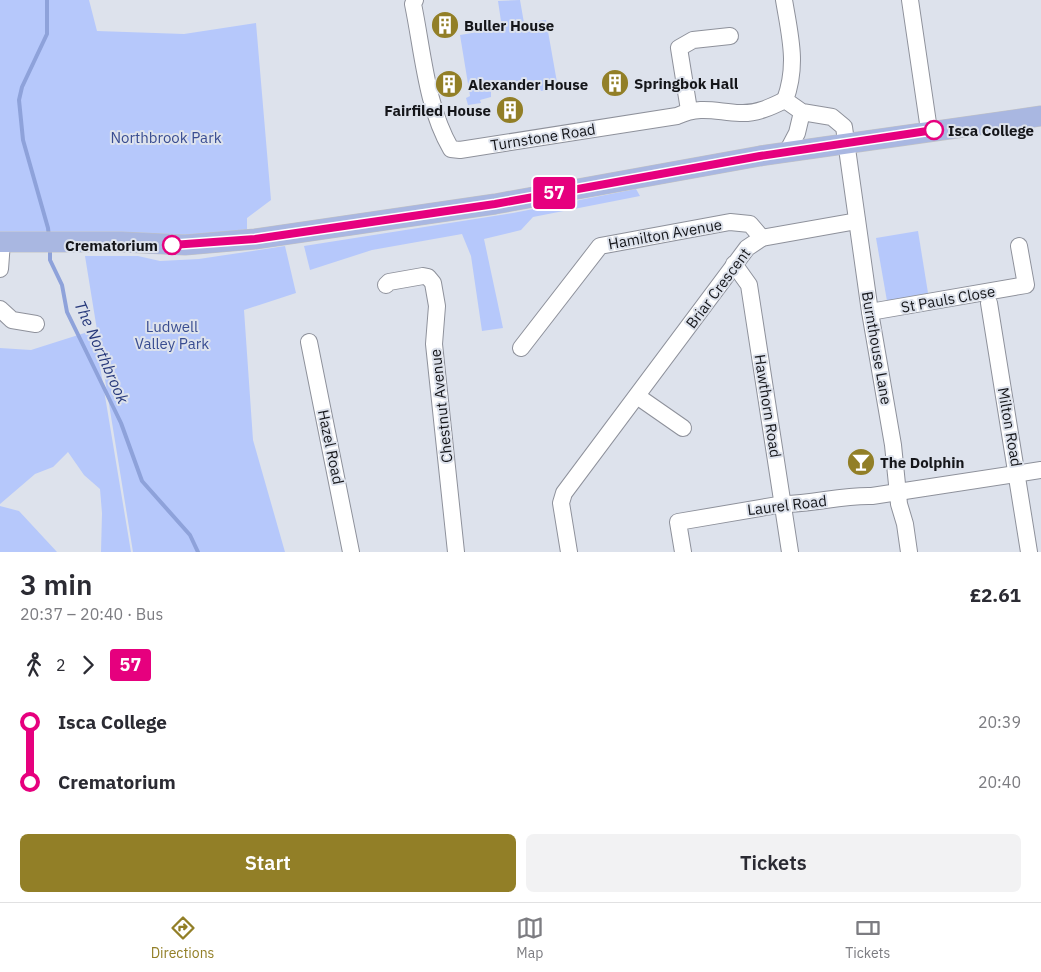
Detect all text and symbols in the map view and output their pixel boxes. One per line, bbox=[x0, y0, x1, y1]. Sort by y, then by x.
building icon: Buller House bbox=[430, 10, 460, 40]
place label: Buller House bbox=[464, 16, 554, 35]
building icon: Springbok Hall bbox=[600, 68, 630, 98]
building icon: Alexander House bbox=[434, 69, 464, 99]
place label: Springbok Hall bbox=[634, 74, 739, 93]
place label: Alexander House bbox=[468, 75, 588, 94]
building icon: Fairfiled House bbox=[495, 95, 525, 125]
place label: Fairfiled House bbox=[384, 101, 491, 120]
street label: Turnstone Road bbox=[489, 119, 597, 155]
marker: Isca College bbox=[924, 120, 944, 140]
place label: Isca College bbox=[948, 121, 1034, 140]
park label: Northbrook Park bbox=[110, 128, 222, 147]
line badge: 57 bbox=[532, 177, 576, 209]
text: 57 bbox=[543, 181, 565, 204]
street label: Hamilton Avenue bbox=[607, 215, 723, 253]
marker: Crematorium bbox=[162, 235, 182, 255]
place label: Crematorium bbox=[65, 236, 158, 255]
street label: Briar Crescent bbox=[682, 244, 754, 332]
street label: St Pauls Close bbox=[899, 281, 997, 317]
street label: Burnthouse Lane bbox=[858, 290, 896, 406]
water label: The Northbrook bbox=[70, 297, 134, 407]
park label: Ludwell Valley Park bbox=[135, 317, 209, 353]
street label: Chestnut Avenue bbox=[426, 348, 456, 464]
street label: Hawthorn Road bbox=[750, 353, 786, 459]
street label: Milton Road bbox=[994, 386, 1026, 468]
street label: Hazel Road bbox=[314, 408, 348, 486]
bar icon: The Dolphin bbox=[846, 447, 876, 477]
place label: The Dolphin bbox=[880, 453, 964, 472]
street label: Laurel Road bbox=[746, 491, 828, 519]
text: 3 min bbox=[20, 566, 92, 603]
text: £2.61 bbox=[970, 583, 1021, 607]
text: 20:37 – 20:40 · Bus bbox=[20, 604, 163, 624]
icon: walk bbox=[20, 651, 48, 679]
icon: forward bbox=[74, 651, 102, 679]
text: 57 bbox=[120, 653, 141, 676]
text: 2 bbox=[56, 655, 66, 675]
text: Isca College bbox=[58, 710, 167, 734]
text: 20:39 bbox=[978, 712, 1021, 732]
text: Crematorium bbox=[58, 770, 176, 794]
text: 20:40 bbox=[978, 772, 1021, 792]
button: Start bbox=[20, 834, 516, 892]
button: Tickets bbox=[526, 834, 1021, 892]
tab: Directions bbox=[151, 914, 214, 962]
tab: Map bbox=[516, 914, 544, 962]
tab: Tickets bbox=[845, 914, 890, 962]

